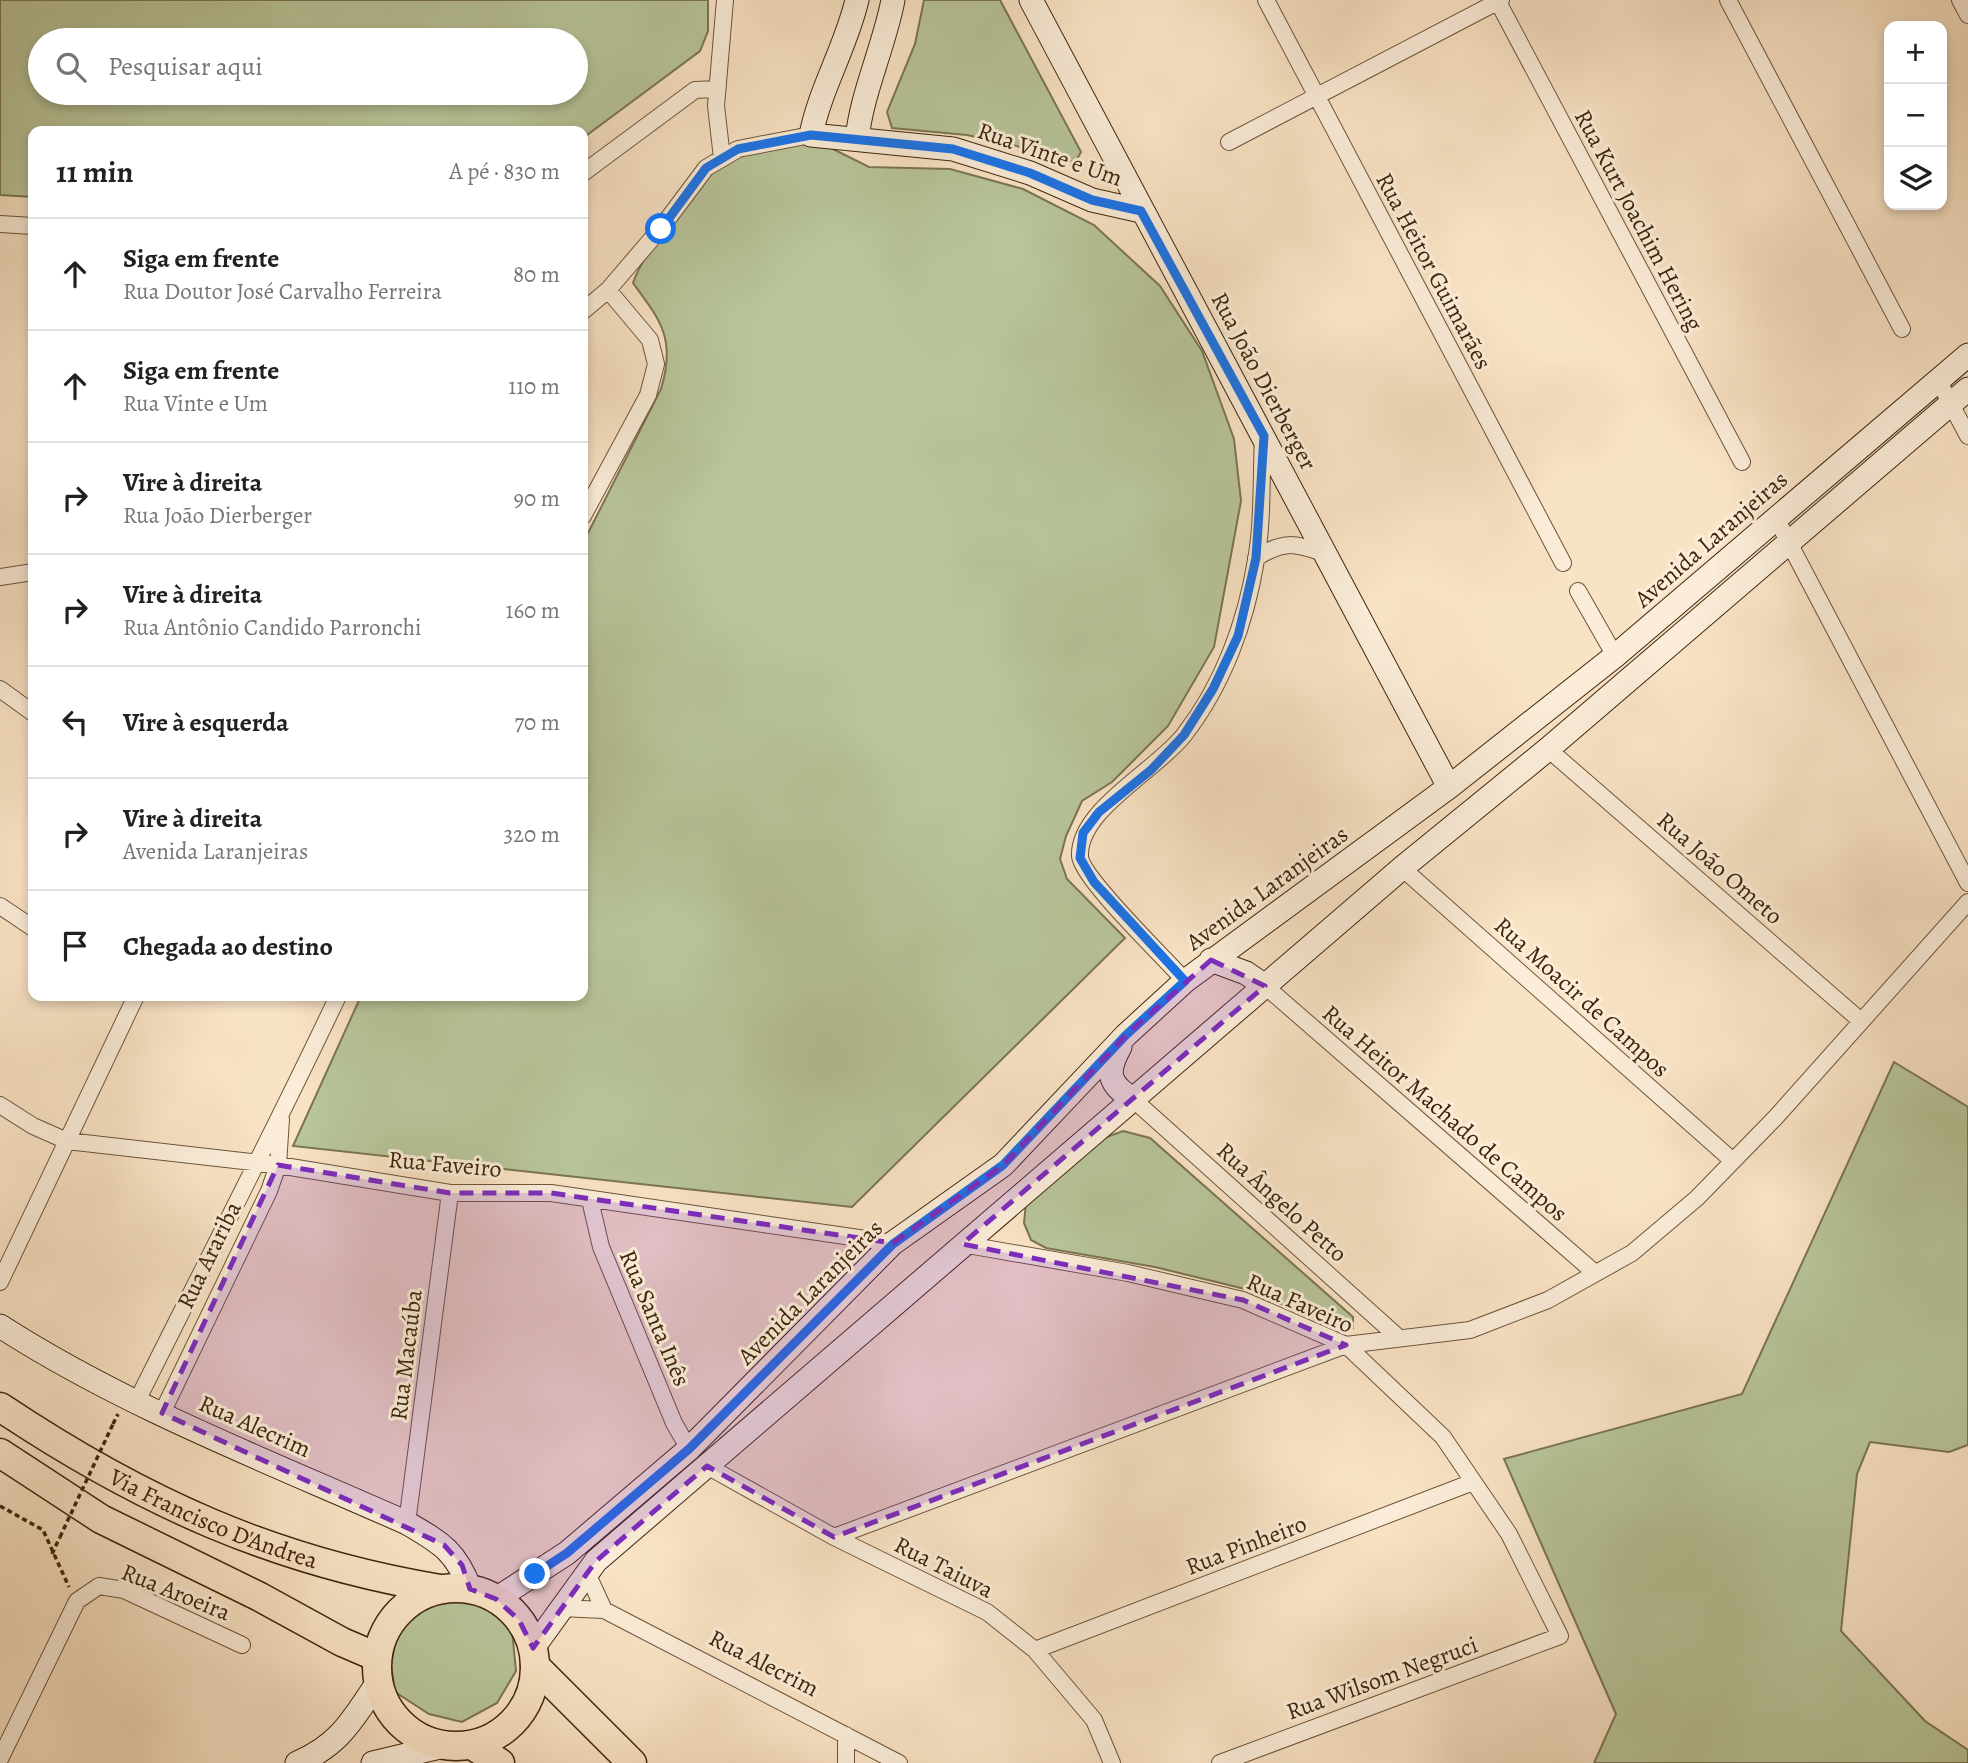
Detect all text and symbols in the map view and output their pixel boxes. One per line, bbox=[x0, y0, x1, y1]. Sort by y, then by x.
map controls bbox=[1884, 21, 1947, 210]
button: + bbox=[1884, 21, 1947, 84]
search box bbox=[28, 28, 588, 105]
icon: search bbox=[52, 48, 90, 86]
text: Pesquisar aqui bbox=[108, 49, 263, 84]
button: − bbox=[1884, 84, 1947, 147]
street label: Rua Kurt Joachim Hering bbox=[1567, 104, 1711, 336]
street label: Rua Vinte e Um bbox=[973, 114, 1127, 194]
button: layers bbox=[1884, 147, 1947, 210]
text: 11 min bbox=[56, 152, 133, 192]
text: A pé · 830 m bbox=[449, 156, 560, 187]
street label: Rua Heitor Guimarães bbox=[1369, 167, 1499, 375]
route start bbox=[645, 213, 676, 244]
text: Siga em frente bbox=[123, 241, 279, 276]
icon: ahead bbox=[56, 255, 94, 293]
text: 80 m bbox=[513, 259, 560, 290]
text: Rua Doutor José Carvalho Ferreira bbox=[123, 276, 442, 307]
street label: Rua João Dierberger bbox=[1204, 286, 1324, 476]
text: Siga em frente bbox=[123, 353, 279, 388]
icon: ahead bbox=[56, 367, 94, 405]
text: 110 m bbox=[508, 371, 560, 402]
text: Rua Vinte e Um bbox=[123, 388, 268, 419]
street label: Avenida Laranjeiras bbox=[1627, 464, 1794, 615]
text: Vire à direita bbox=[123, 465, 262, 500]
icon: right bbox=[56, 479, 94, 517]
text: 90 m bbox=[514, 483, 560, 514]
text: Rua João Dierberger bbox=[123, 500, 312, 531]
text: Vire à direita bbox=[123, 577, 262, 612]
icon: right bbox=[56, 591, 94, 629]
text: 160 m bbox=[506, 595, 560, 626]
text: Rua Antônio Candido Parronchi bbox=[123, 612, 422, 643]
icon: left bbox=[56, 703, 94, 741]
text: Vire à esquerda bbox=[123, 705, 289, 740]
text: 70 m bbox=[514, 707, 560, 738]
text: Vire à direita bbox=[123, 801, 262, 836]
street label: Rua João Ometo bbox=[1650, 804, 1790, 932]
icon: right bbox=[56, 815, 94, 853]
street label: Avenida Laranjeiras bbox=[1179, 818, 1355, 958]
text: 320 m bbox=[504, 819, 560, 850]
text: Avenida Laranjeiras bbox=[123, 836, 308, 867]
street label: Rua Moacir de Campos bbox=[1487, 910, 1677, 1084]
icon: arrive bbox=[56, 927, 94, 965]
text: Chegada ao destino bbox=[123, 929, 333, 964]
street label: Rua Heitor Machado de Campos bbox=[1315, 997, 1575, 1229]
street label: Rua Ângelo Petto bbox=[1210, 1135, 1354, 1269]
street label: Rua Faveiro bbox=[387, 1143, 503, 1185]
street label: Rua Arariba bbox=[169, 1195, 249, 1314]
street label: Avenida Laranjeiras bbox=[730, 1212, 890, 1372]
street label: Rua Santa Inês bbox=[612, 1245, 698, 1391]
street label: Rua Faveiro bbox=[1242, 1265, 1358, 1341]
street label: Rua Macaúba bbox=[382, 1287, 430, 1422]
street label: Rua Alecrim bbox=[194, 1387, 316, 1465]
street label: Via Francisco D'Andrea bbox=[103, 1460, 322, 1577]
street label: Rua Pinheiro bbox=[1181, 1507, 1311, 1583]
street label: Rua Taiuva bbox=[889, 1528, 1000, 1606]
street label: Rua Aroeira bbox=[117, 1556, 236, 1629]
route end bbox=[519, 1558, 550, 1589]
street label: Rua Alecrim bbox=[704, 1622, 824, 1704]
street label: Rua Wilsom Negruci bbox=[1282, 1628, 1482, 1728]

